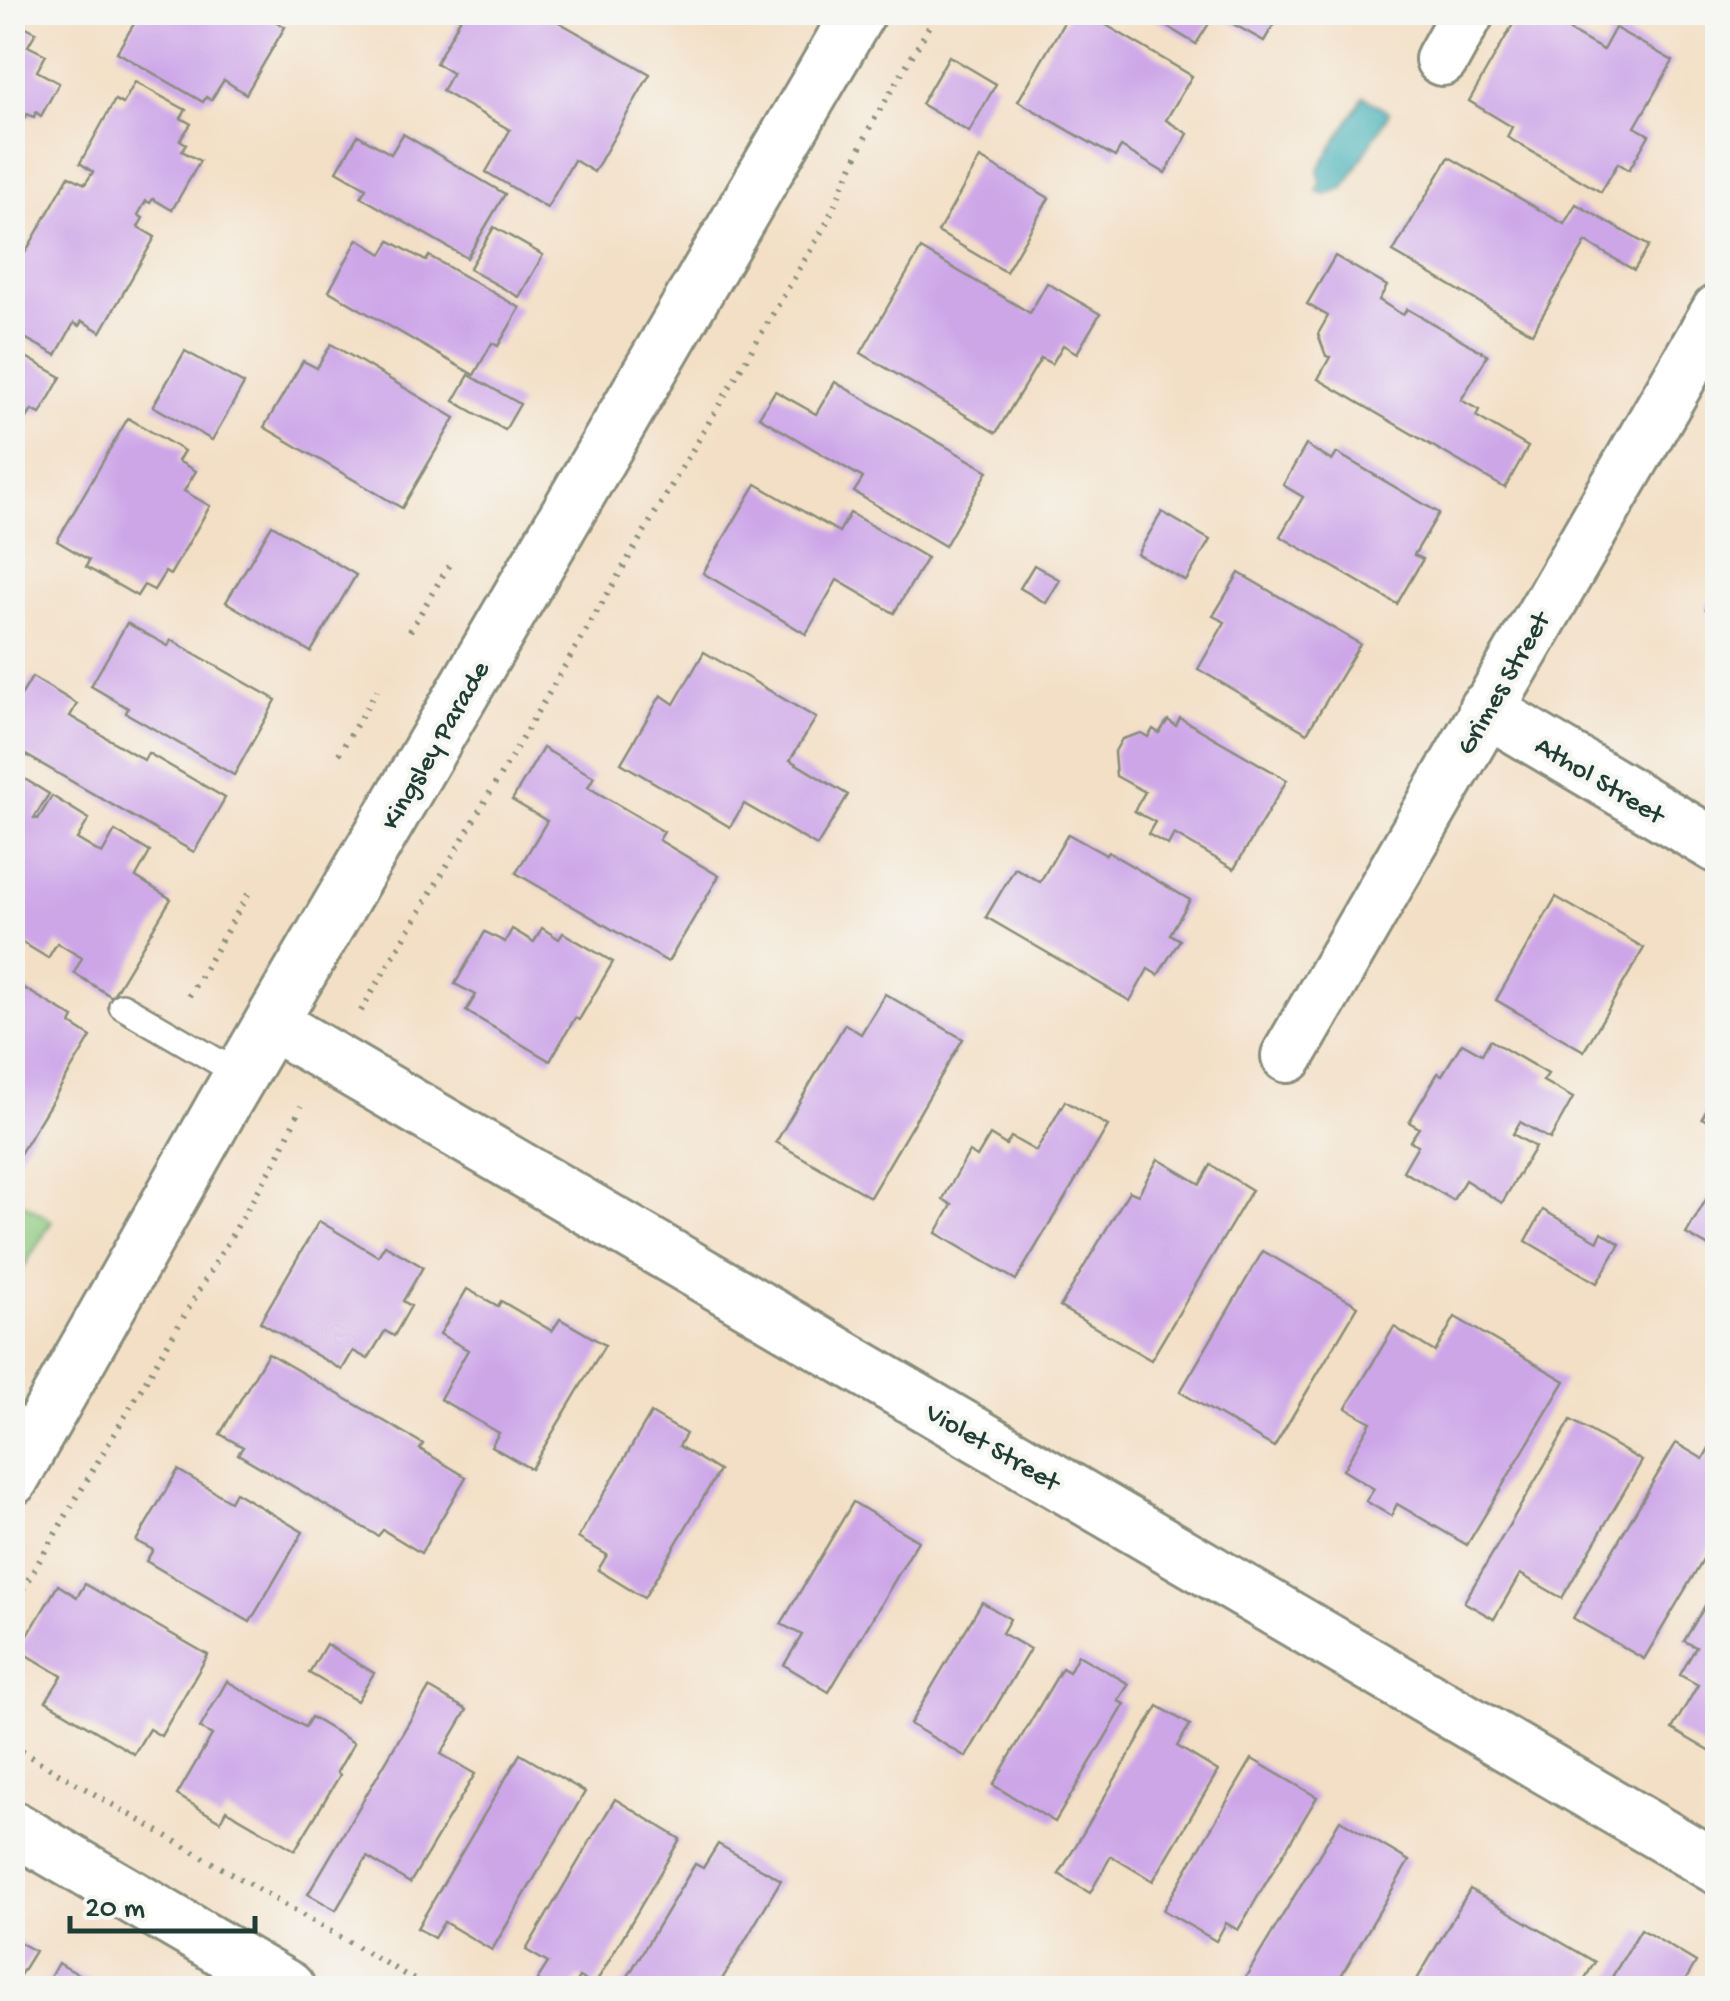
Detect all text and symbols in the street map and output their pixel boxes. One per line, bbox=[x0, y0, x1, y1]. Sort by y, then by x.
street label: Grimes Street bbox=[1451, 605, 1560, 762]
street label: Kingsley Parade bbox=[375, 656, 499, 837]
street label: Athol Street bbox=[1528, 730, 1672, 835]
street label: Violet Street bbox=[918, 1397, 1067, 1502]
scale bar bbox=[70, 1871, 255, 1933]
text: 20 m bbox=[85, 1893, 145, 1928]

